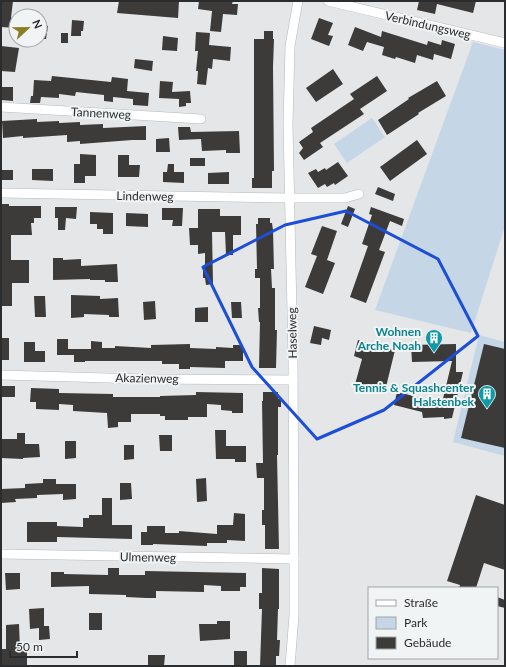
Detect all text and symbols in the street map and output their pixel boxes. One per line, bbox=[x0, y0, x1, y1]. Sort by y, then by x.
north arrow bbox=[8, 8, 48, 48]
street label: Verbindungsweg bbox=[384, 8, 472, 42]
text: N bbox=[30, 18, 45, 30]
street label: Tannenweg bbox=[71, 104, 131, 122]
street label: Lindenweg bbox=[116, 188, 174, 204]
street label: Haselweg bbox=[284, 307, 300, 359]
place label: Wohnen Arche Noah bbox=[357, 324, 421, 353]
building icon: Wohnen Arche Noah bbox=[424, 328, 444, 353]
street label: Akazienweg bbox=[115, 370, 179, 386]
place label: Tennis & Squashcenter Halstenbek bbox=[353, 380, 475, 409]
building icon: Tennis & Squashcenter Halstenbek bbox=[477, 384, 497, 409]
street label: Ulmenweg bbox=[120, 549, 176, 565]
legend bbox=[368, 587, 498, 659]
text: Straße bbox=[404, 595, 438, 610]
text: Park bbox=[404, 615, 428, 630]
scale bar bbox=[10, 633, 77, 659]
text: Gebäude bbox=[404, 635, 451, 650]
text: 50 m bbox=[16, 639, 43, 654]

